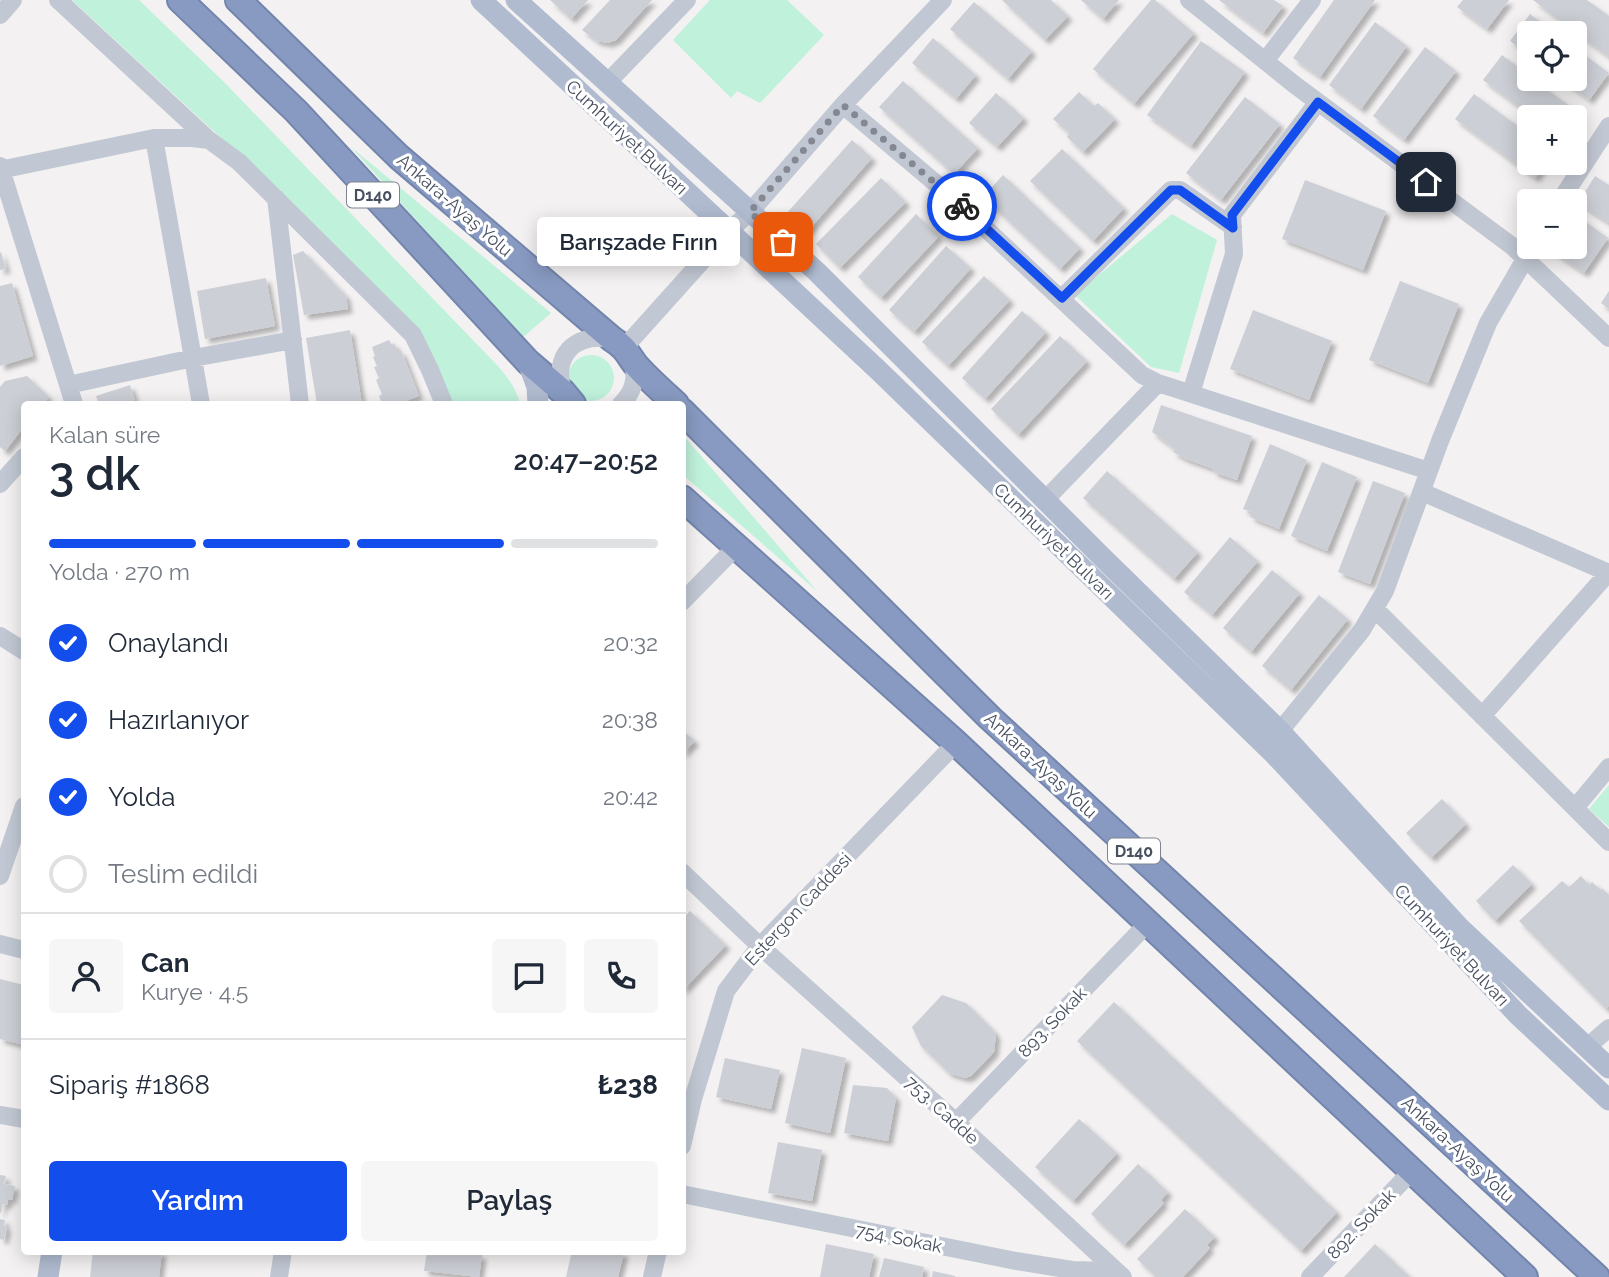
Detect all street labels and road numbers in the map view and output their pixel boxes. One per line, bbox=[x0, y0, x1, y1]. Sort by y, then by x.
street label: Cumhuriyet Bulvarı bbox=[562, 75, 692, 199]
street label: Ankara-Ayaş Yolu bbox=[393, 149, 517, 261]
road number: D140 bbox=[347, 182, 399, 208]
street label: Cumhuriyet Bulvarı bbox=[990, 478, 1118, 604]
street label: Ankara-Ayaş Yolu bbox=[981, 708, 1101, 822]
road number: D140 bbox=[1108, 838, 1160, 864]
street label: Estergon Caddesi bbox=[740, 848, 856, 970]
street label: Cumhuriyet Bulvarı bbox=[1390, 880, 1514, 1010]
street label: 893. Sokak bbox=[1013, 982, 1091, 1061]
street label: 753. Cadde bbox=[901, 1071, 983, 1149]
street label: Ankara-Ayaş Yolu bbox=[1398, 1092, 1518, 1206]
street label: 892. Sokak bbox=[1323, 1184, 1400, 1263]
street label: 754. Sokak bbox=[854, 1219, 944, 1257]

